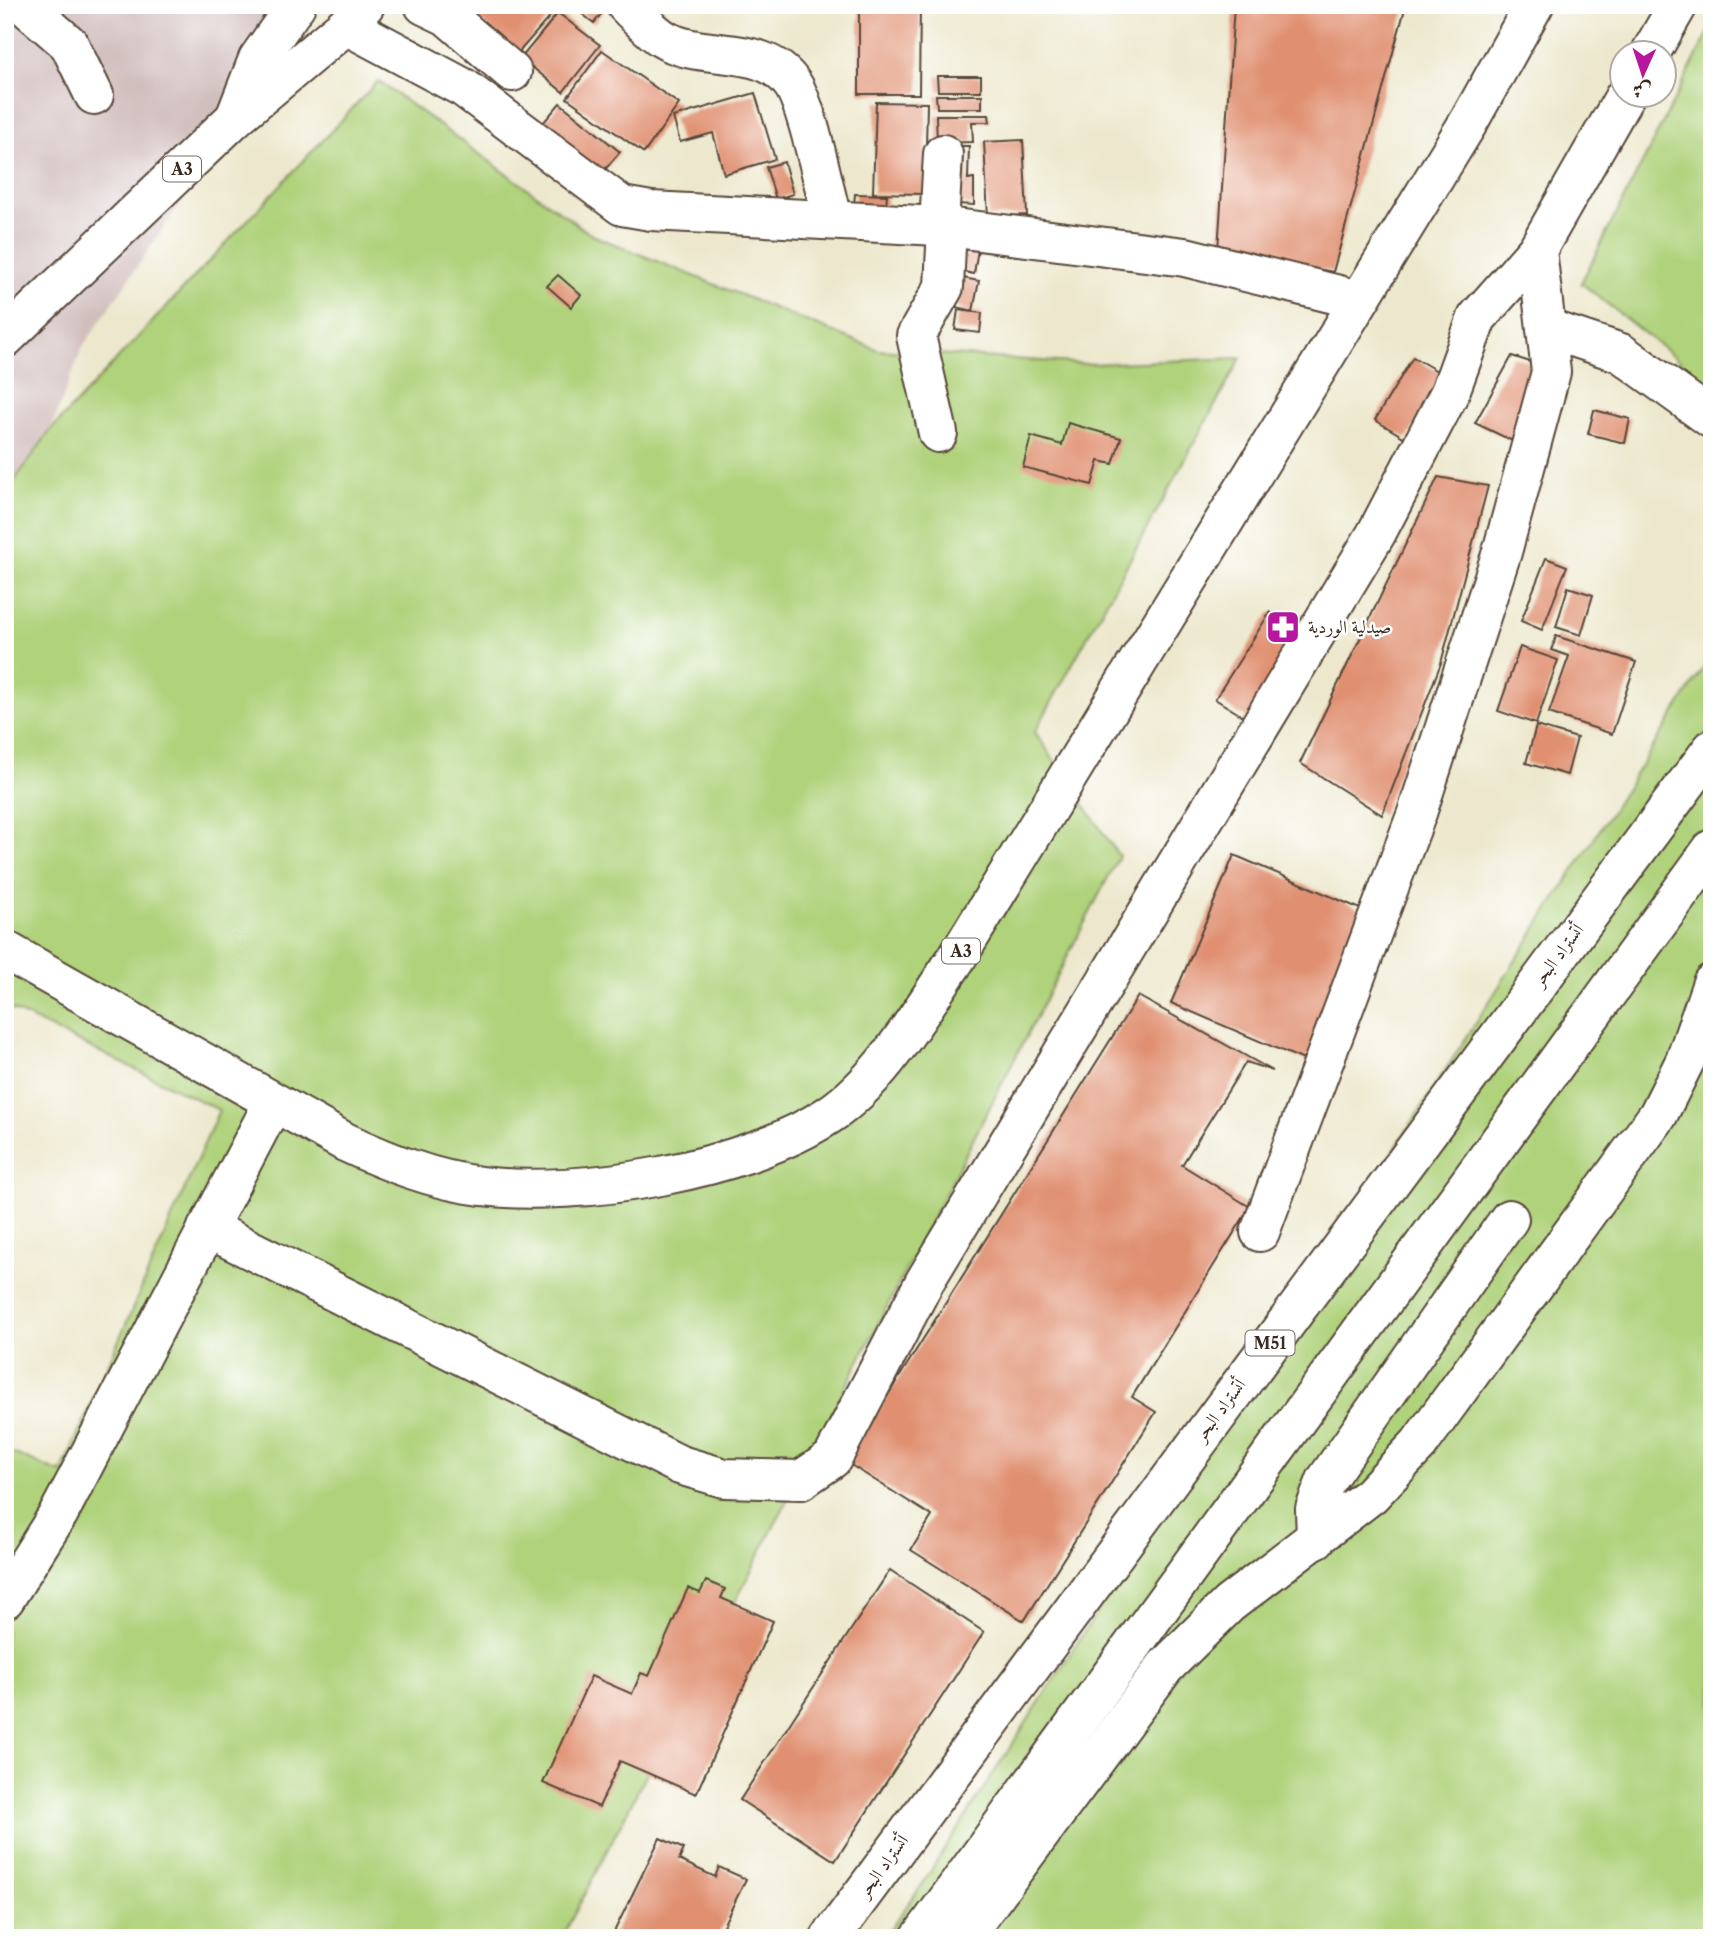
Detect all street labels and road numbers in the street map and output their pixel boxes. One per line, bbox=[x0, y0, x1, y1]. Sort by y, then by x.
road number: A3 bbox=[163, 156, 201, 182]
street label: أتستراد البحر bbox=[1525, 918, 1590, 993]
road number: A3 bbox=[942, 939, 980, 964]
road number: M51 bbox=[1246, 1330, 1294, 1356]
street label: أتستراد البحر bbox=[1187, 1373, 1252, 1448]
street label: أتستراد البحر bbox=[850, 1828, 914, 1904]

